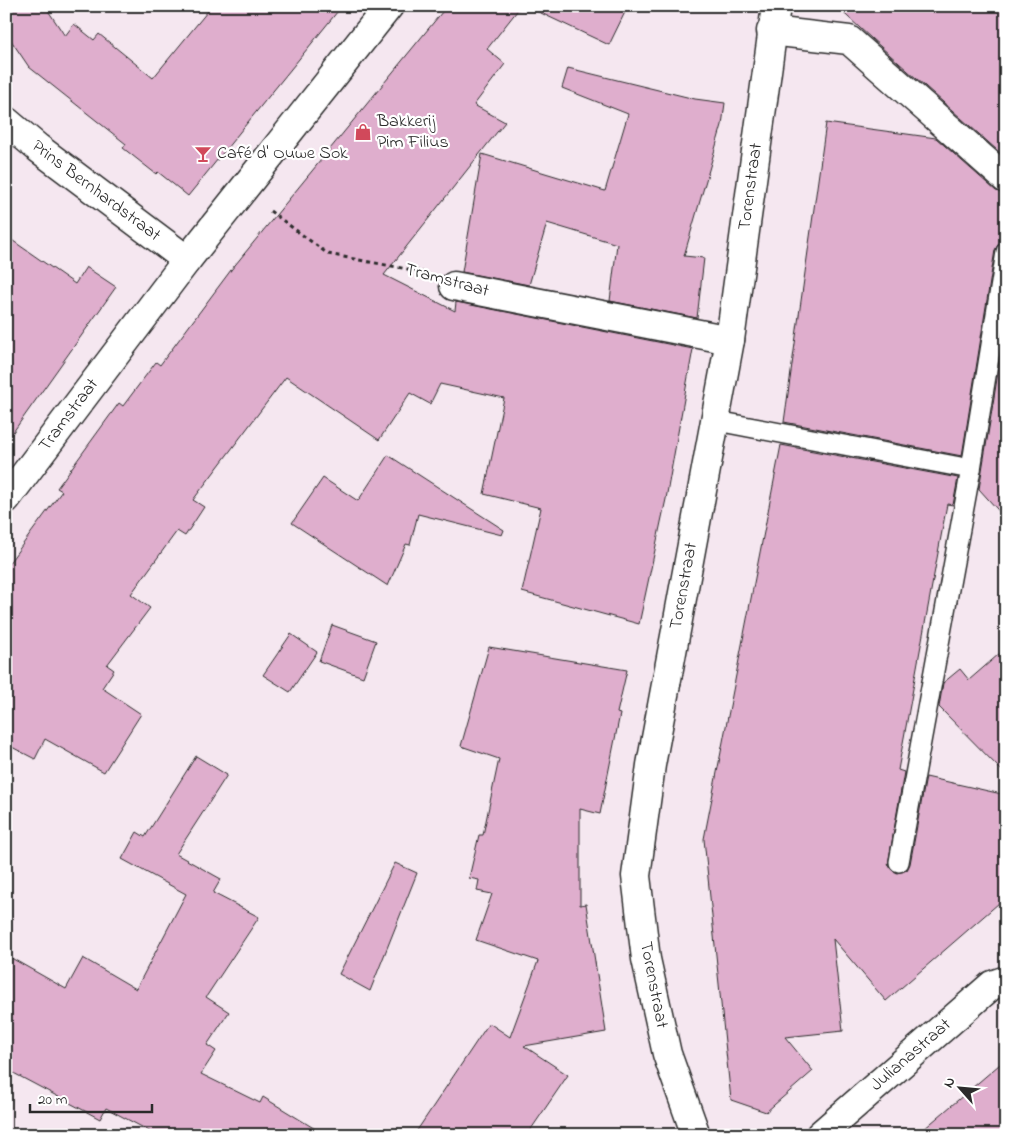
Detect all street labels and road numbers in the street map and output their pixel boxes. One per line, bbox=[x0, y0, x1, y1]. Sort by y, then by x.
street label: Prins Bernhardstraat bbox=[25, 134, 166, 249]
street label: Torenstraat bbox=[732, 141, 770, 232]
street label: Tramstraat bbox=[402, 257, 492, 305]
street label: Tramstraat bbox=[33, 373, 106, 457]
street label: Torenstraat bbox=[663, 540, 705, 632]
street label: Torenstraat bbox=[632, 939, 674, 1031]
street label: Julianastraat bbox=[865, 1013, 957, 1098]

